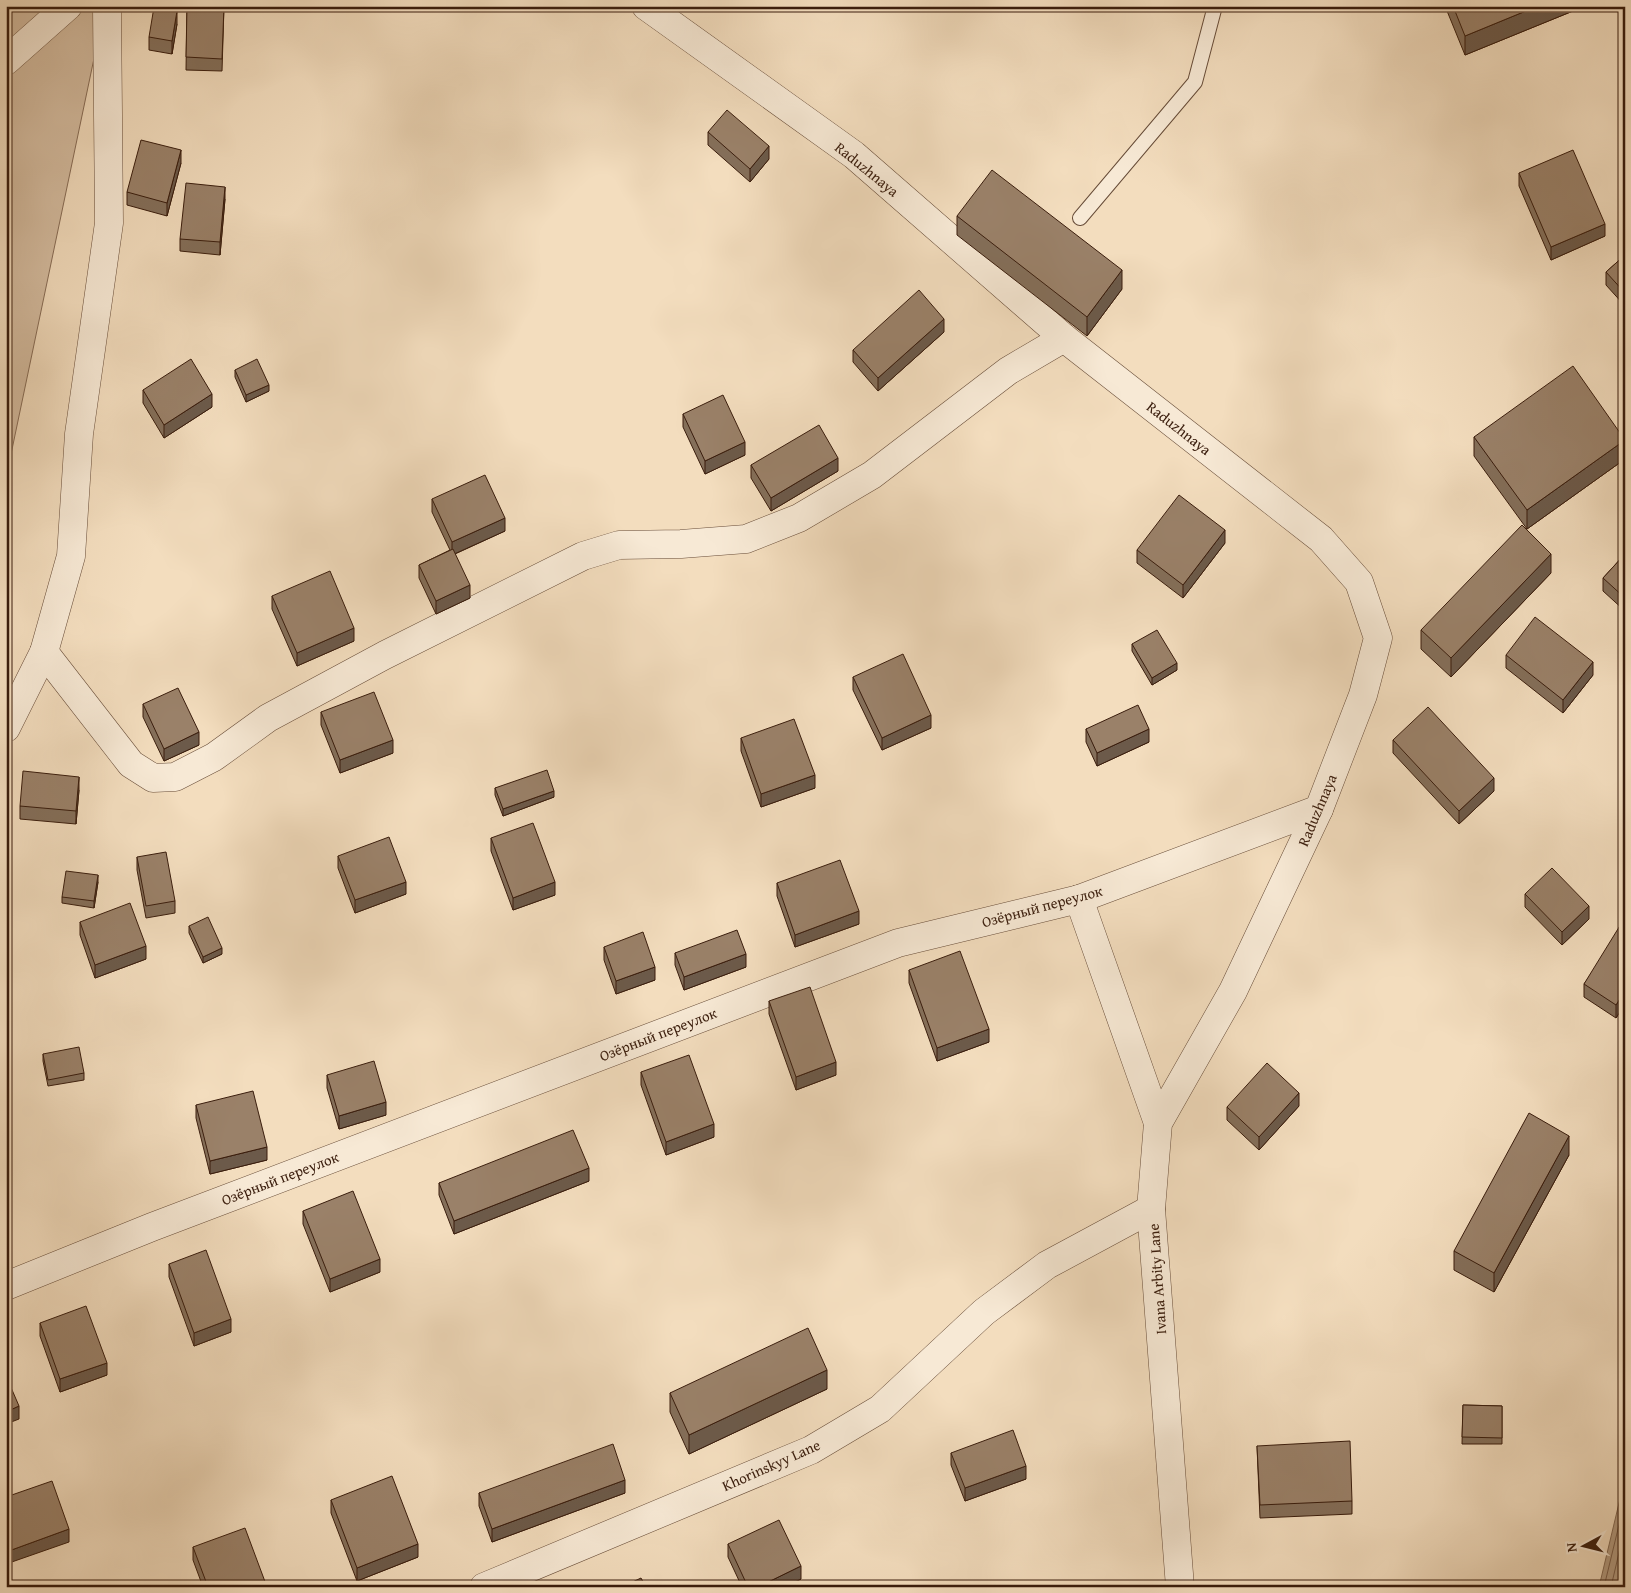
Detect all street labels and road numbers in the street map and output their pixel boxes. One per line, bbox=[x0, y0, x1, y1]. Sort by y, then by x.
street label: Raduzhnaya bbox=[831, 137, 903, 201]
street label: Raduzhnaya bbox=[1142, 396, 1216, 460]
street label: Raduzhnaya bbox=[1292, 771, 1342, 849]
street label: Озёрный переулок bbox=[979, 880, 1105, 932]
street label: Озёрный переулок bbox=[596, 1002, 720, 1066]
street label: Озёрный переулок bbox=[218, 1146, 342, 1210]
street label: Ivana Arbity Lane bbox=[1143, 1223, 1171, 1335]
street label: Khorinskyy Lane bbox=[719, 1434, 823, 1496]

